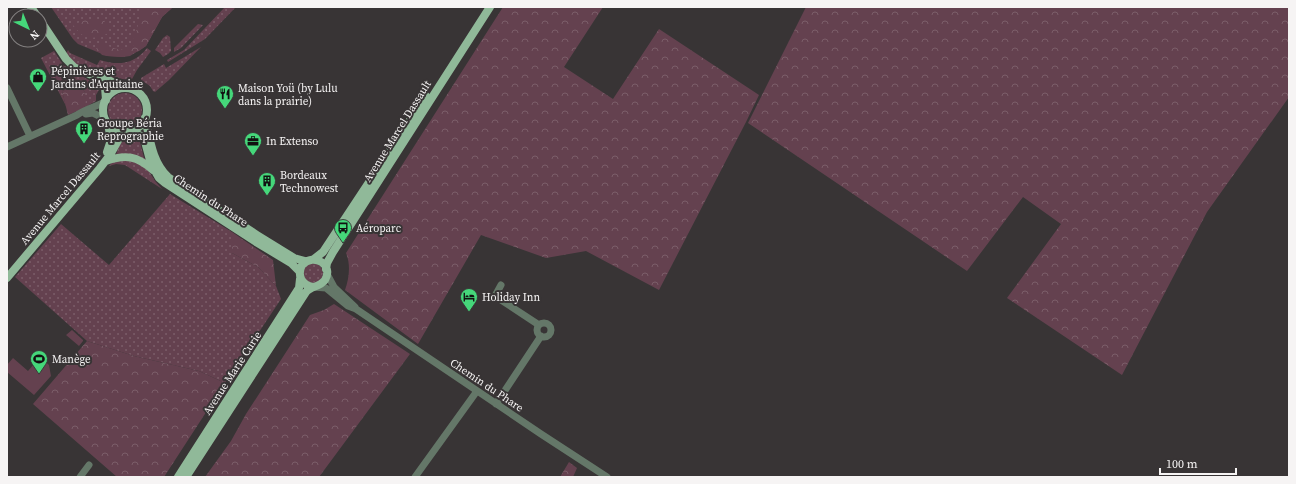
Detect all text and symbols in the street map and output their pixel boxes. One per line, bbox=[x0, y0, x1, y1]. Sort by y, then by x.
north arrow bbox=[8, 8, 48, 48]
text: N bbox=[26, 27, 43, 43]
place label: Pépinières et Jardins d'Aquitaine bbox=[50, 64, 144, 92]
shop icon: Pépinières et Jardins d'Aquitaine bbox=[28, 67, 48, 92]
street label: Avenue Marcel Dassault bbox=[360, 77, 435, 185]
place label: Maison Yoü (by Lulu dans la prairie) bbox=[238, 81, 338, 109]
restaurant icon: Maison Yoü (by Lulu dans la prairie) bbox=[215, 84, 235, 109]
place label: Groupe Béria Reprographie bbox=[97, 116, 164, 144]
building icon: Groupe Béria Reprographie bbox=[74, 119, 94, 144]
office icon: In Extenso bbox=[243, 131, 263, 156]
place label: In Extenso bbox=[266, 134, 318, 149]
street label: Avenue Marcel Dassault bbox=[17, 148, 104, 248]
place label: Bordeaux Technowest bbox=[280, 168, 339, 196]
street label: Chemin du Phare bbox=[171, 171, 251, 230]
building icon: Bordeaux Technowest bbox=[257, 171, 277, 196]
bus stop icon: Aéroparc bbox=[333, 218, 353, 243]
place label: Aéroparc bbox=[356, 221, 402, 236]
hotel icon: Holiday Inn bbox=[459, 287, 479, 312]
place label: Holiday Inn bbox=[482, 290, 540, 305]
street label: Avenue Marie Curie bbox=[200, 328, 265, 418]
sports icon: Manège bbox=[29, 349, 49, 374]
place label: Manège bbox=[52, 352, 91, 367]
street label: Chemin du Phare bbox=[447, 355, 527, 416]
scale bar bbox=[1160, 450, 1236, 476]
text: 100 m bbox=[1166, 456, 1198, 472]

